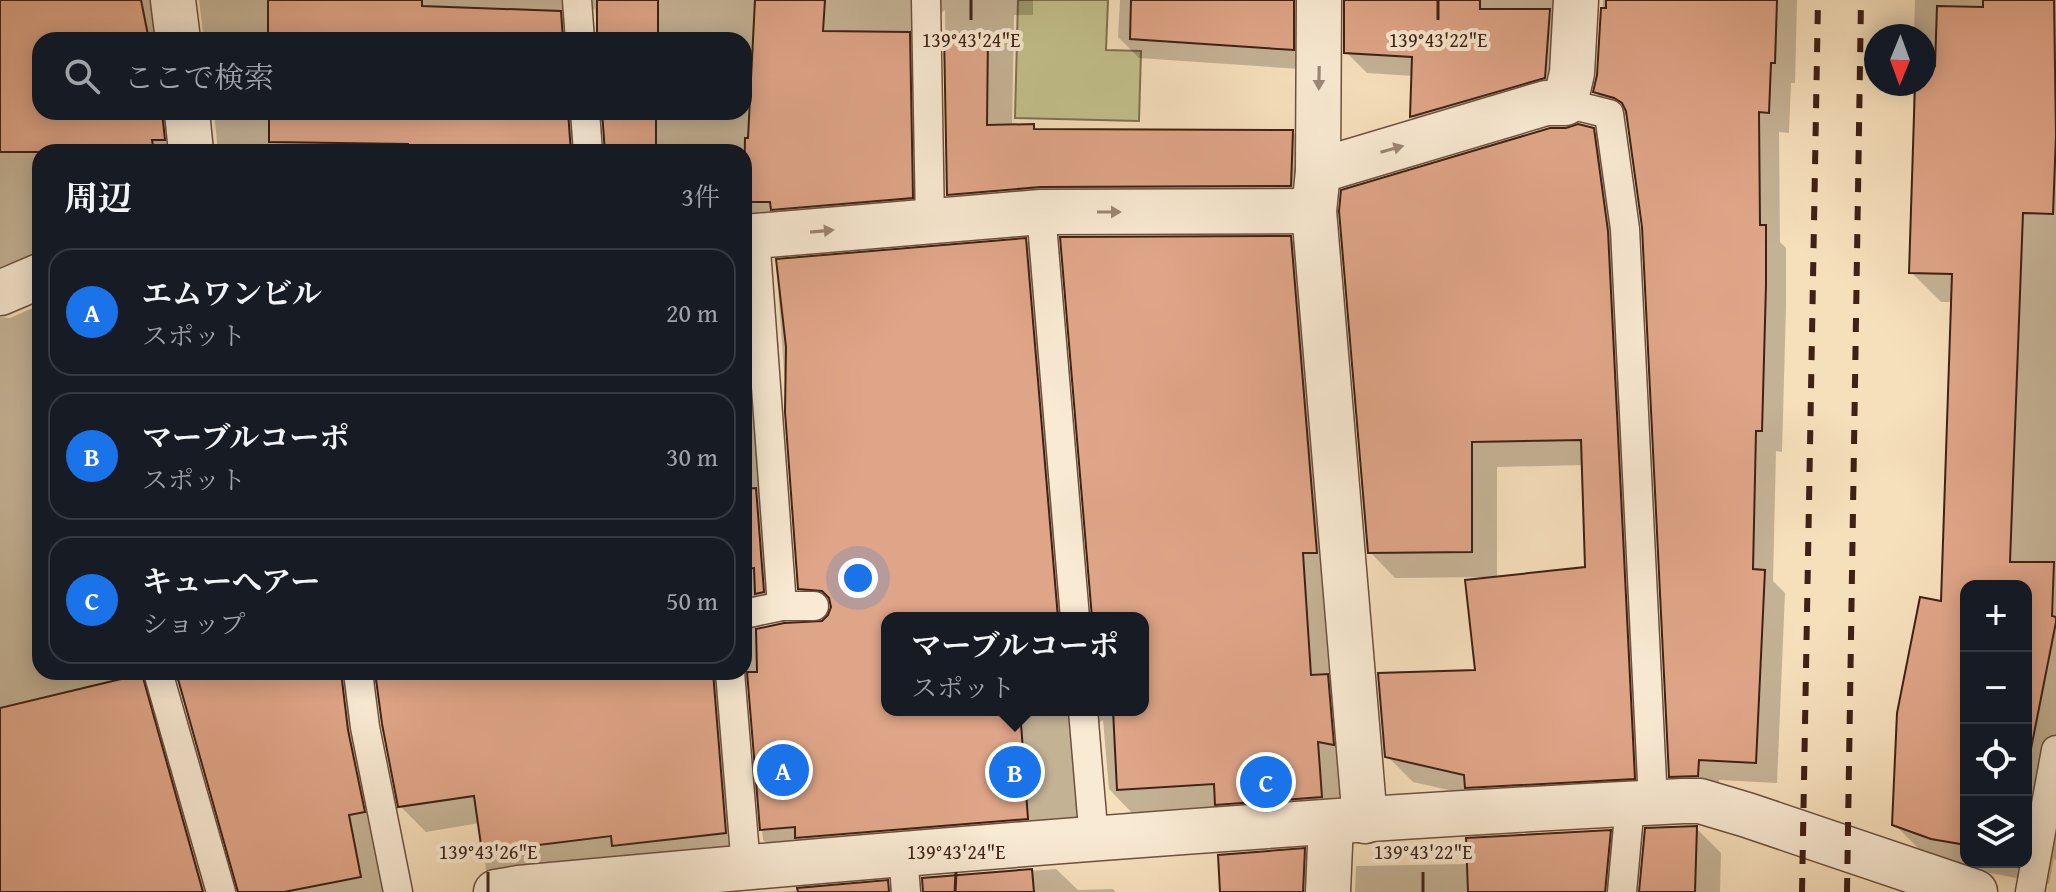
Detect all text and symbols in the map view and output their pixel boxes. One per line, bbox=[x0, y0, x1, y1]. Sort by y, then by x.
north arrow bbox=[1864, 24, 1936, 96]
text: 139°43'24"E bbox=[922, 25, 1020, 54]
text: 139°43'22"E bbox=[1389, 25, 1487, 54]
search box bbox=[32, 32, 752, 120]
icon: search bbox=[60, 54, 104, 98]
text: ここで検索 bbox=[124, 55, 274, 99]
one-way arrow bbox=[1312, 66, 1325, 91]
one-way arrow bbox=[1381, 142, 1405, 155]
text: 周辺 bbox=[64, 173, 132, 222]
text: 3件 bbox=[681, 177, 720, 216]
one-way arrow bbox=[1097, 206, 1122, 218]
one-way arrow bbox=[810, 224, 835, 237]
text: エムワンビル bbox=[142, 271, 322, 315]
text: A bbox=[84, 293, 100, 332]
text: 20 m bbox=[666, 293, 718, 332]
text: スポット bbox=[142, 316, 246, 355]
text: マーブルコーポ bbox=[142, 415, 349, 459]
text: B bbox=[84, 437, 100, 476]
text: 30 m bbox=[666, 437, 718, 476]
text: スポット bbox=[142, 460, 246, 499]
your location bbox=[838, 558, 878, 598]
text: キューへアー bbox=[142, 559, 320, 603]
map controls bbox=[1960, 580, 2032, 868]
button: + bbox=[1960, 580, 2032, 652]
text: C bbox=[85, 581, 99, 620]
text: 50 m bbox=[666, 581, 718, 620]
text: ショップ bbox=[142, 604, 245, 643]
popup bbox=[881, 612, 1149, 716]
text: マーブルコーポ bbox=[911, 623, 1119, 667]
button: − bbox=[1960, 652, 2032, 724]
text: スポット bbox=[911, 668, 1015, 707]
button: locate bbox=[1960, 724, 2032, 796]
pin: A bbox=[757, 740, 809, 800]
pin: B bbox=[989, 742, 1041, 802]
pin: C bbox=[1240, 752, 1292, 812]
button: layers bbox=[1960, 796, 2032, 868]
text: 139°43'26"E bbox=[439, 837, 537, 866]
text: 139°43'24"E bbox=[907, 837, 1005, 866]
text: 139°43'22"E bbox=[1374, 837, 1472, 866]

